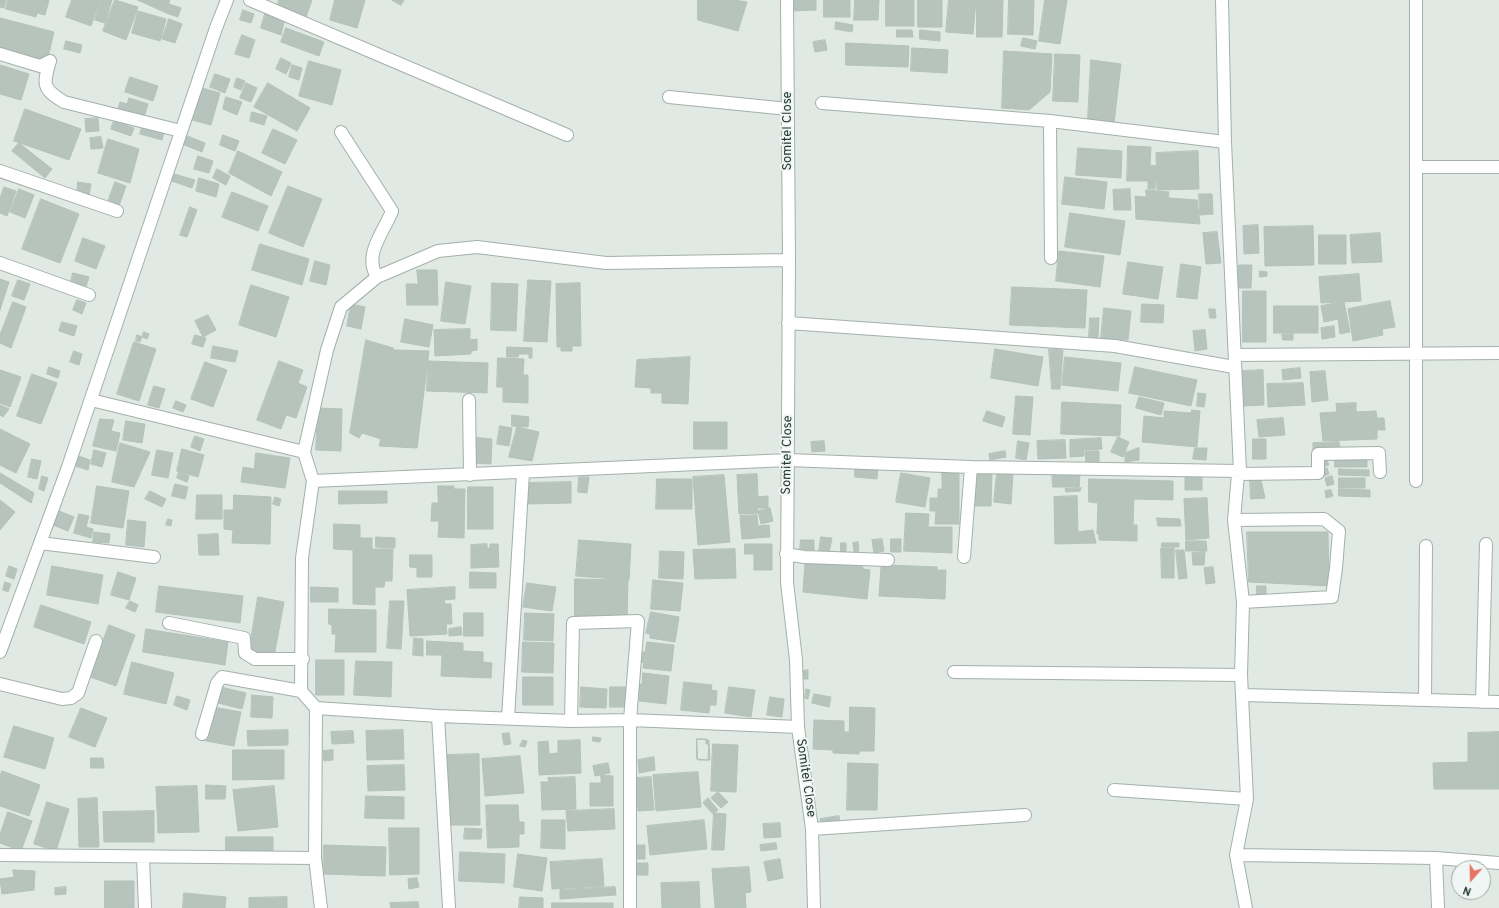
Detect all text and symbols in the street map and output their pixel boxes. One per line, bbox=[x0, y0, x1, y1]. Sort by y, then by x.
street label: Somitel Close bbox=[780, 91, 796, 171]
street label: Somitel Close bbox=[780, 415, 796, 495]
street label: Somitel Close bbox=[792, 738, 818, 818]
north arrow bbox=[1451, 860, 1491, 900]
text: N bbox=[1461, 882, 1473, 898]

